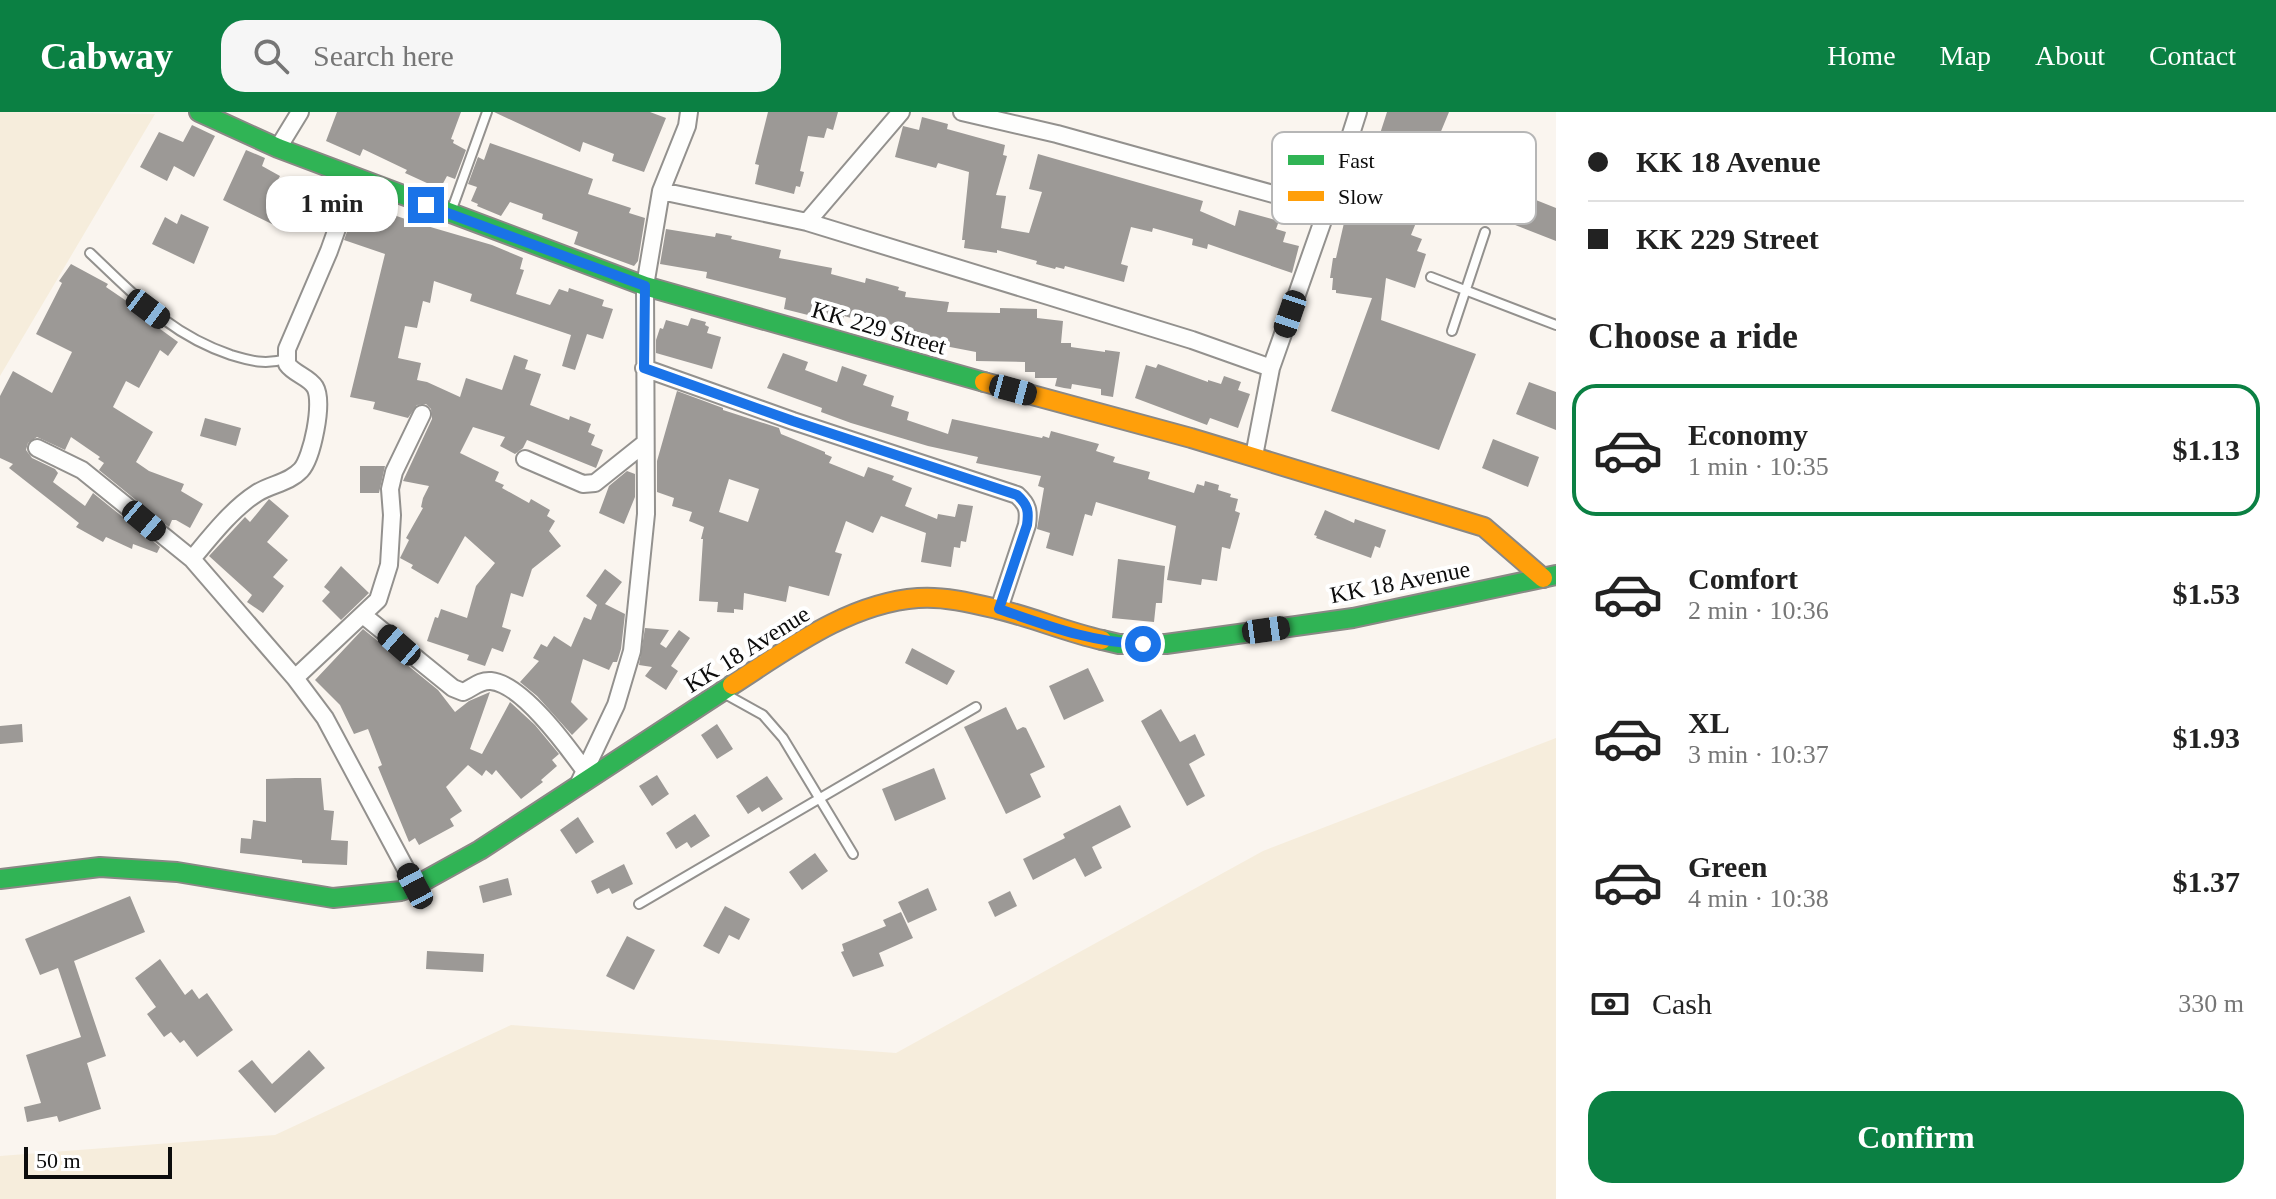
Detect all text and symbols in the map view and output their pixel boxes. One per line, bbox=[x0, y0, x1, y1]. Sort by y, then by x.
search box bbox=[221, 20, 781, 92]
icon: search bbox=[249, 34, 293, 78]
text: Cabway bbox=[40, 35, 173, 77]
text: Search here bbox=[313, 39, 454, 72]
text: Home bbox=[1827, 40, 1896, 71]
text: Map bbox=[1940, 40, 1991, 71]
text: About bbox=[2035, 40, 2105, 71]
text: Contact bbox=[2149, 40, 2236, 71]
legend bbox=[1272, 132, 1536, 224]
text: KK 18 Avenue bbox=[1636, 145, 1820, 178]
text: Fast bbox=[1338, 148, 1375, 173]
callout: 1 min bbox=[266, 177, 398, 233]
text: Slow bbox=[1338, 184, 1383, 209]
route end bbox=[408, 187, 444, 223]
text: 1 min bbox=[301, 189, 363, 218]
text: KK 229 Street bbox=[1636, 222, 1819, 255]
car bbox=[122, 285, 174, 333]
car bbox=[1271, 287, 1309, 341]
street label: KK 229 Street bbox=[809, 296, 950, 360]
text: Choose a ride bbox=[1588, 316, 1798, 356]
car bbox=[987, 372, 1039, 408]
icon: car bbox=[1592, 414, 1664, 486]
text: Economy bbox=[1688, 418, 1808, 451]
text: $1.13 bbox=[2173, 433, 2240, 466]
text: 1 min · 10:35 bbox=[1688, 452, 1829, 481]
car bbox=[118, 496, 170, 546]
street label: KK 18 Avenue bbox=[1328, 556, 1472, 608]
icon: car bbox=[1592, 558, 1664, 630]
text: Comfort bbox=[1688, 562, 1798, 595]
text: $1.53 bbox=[2173, 577, 2240, 610]
text: 2 min · 10:36 bbox=[1688, 596, 1829, 625]
street label: KK 18 Avenue bbox=[680, 600, 814, 698]
car bbox=[1241, 615, 1291, 645]
car bbox=[373, 620, 425, 670]
route start bbox=[1125, 626, 1161, 662]
icon: car bbox=[1592, 702, 1664, 774]
text: XL bbox=[1688, 706, 1730, 739]
text: $1.93 bbox=[2173, 721, 2240, 754]
text: 3 min · 10:37 bbox=[1688, 740, 1829, 769]
icon: car bbox=[1592, 846, 1664, 918]
text: Green bbox=[1688, 850, 1767, 883]
car bbox=[393, 859, 437, 913]
text: $1.37 bbox=[2173, 865, 2240, 898]
text: 4 min · 10:38 bbox=[1688, 884, 1829, 913]
icon: cash bbox=[1588, 982, 1632, 1026]
text: Cash bbox=[1652, 987, 1712, 1020]
text: 330 m bbox=[2178, 989, 2244, 1018]
button: Confirm bbox=[1588, 1091, 2244, 1183]
scale bar bbox=[24, 1143, 172, 1179]
text: 50 m bbox=[36, 1148, 81, 1173]

